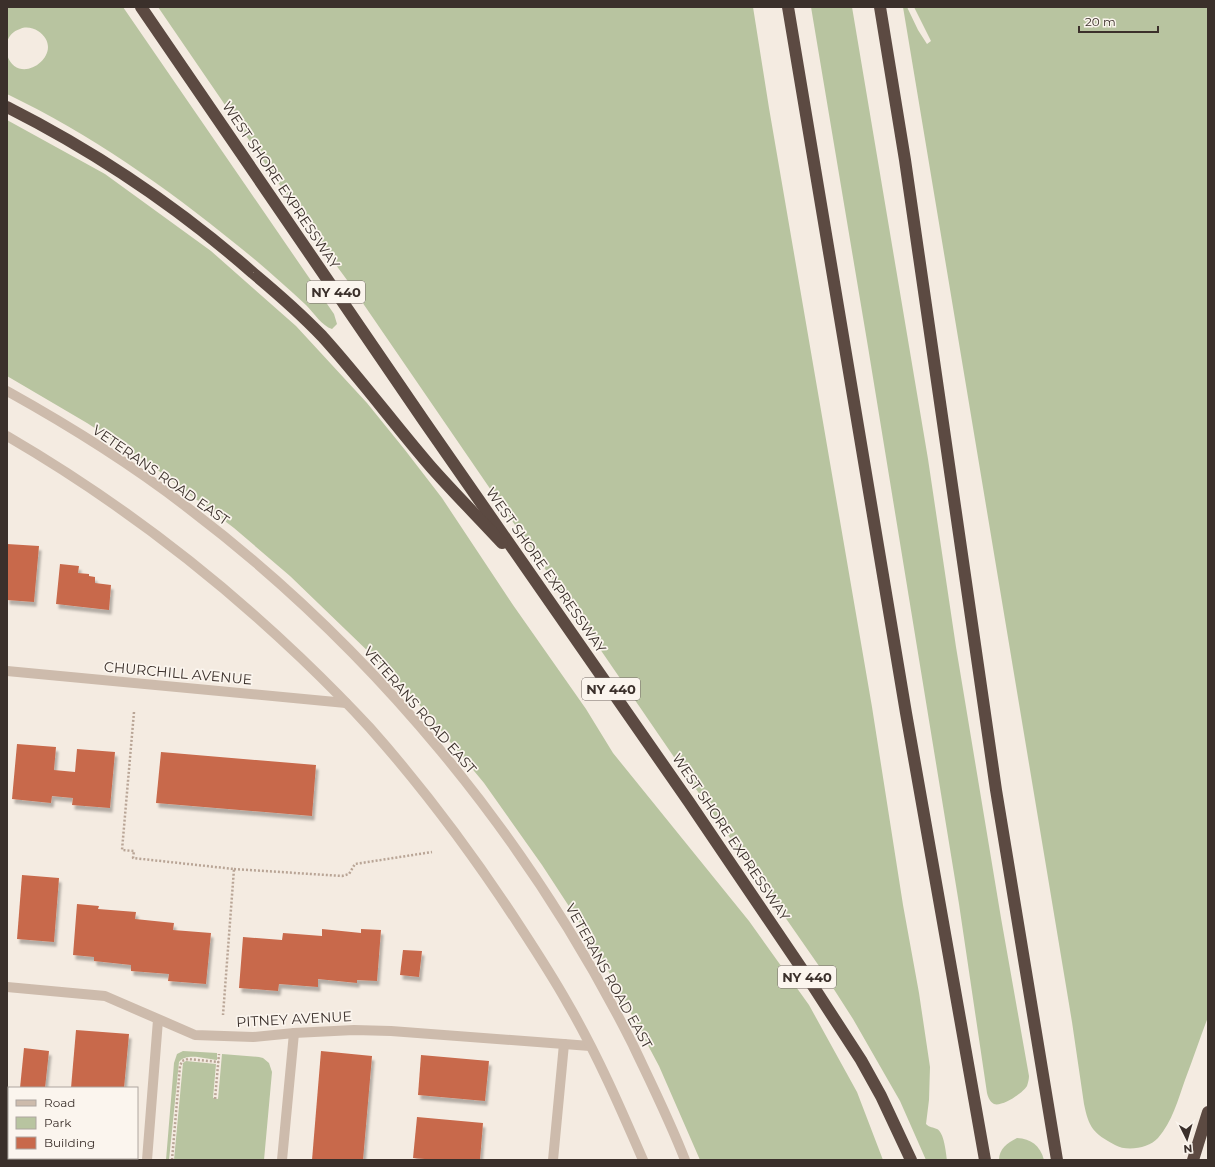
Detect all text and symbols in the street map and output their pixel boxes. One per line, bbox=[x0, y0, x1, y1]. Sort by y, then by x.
scale bar bbox=[1079, 8, 1158, 34]
text: 20 m bbox=[1085, 14, 1116, 29]
street label: WEST SHORE EXPRESSWAY bbox=[218, 98, 344, 272]
road number: NY 440 bbox=[307, 281, 365, 303]
street label: VETERANS ROAD EAST bbox=[89, 421, 233, 529]
street label: WEST SHORE EXPRESSWAY bbox=[482, 484, 610, 656]
street label: VETERANS ROAD EAST bbox=[360, 643, 480, 777]
street label: CHURCHILL AVENUE bbox=[103, 658, 253, 688]
road number: NY 440 bbox=[582, 678, 640, 700]
street label: WEST SHORE EXPRESSWAY bbox=[668, 750, 794, 924]
street label: VETERANS ROAD EAST bbox=[562, 900, 656, 1052]
road number: NY 440 bbox=[778, 966, 836, 988]
street label: PITNEY AVENUE bbox=[236, 1007, 352, 1031]
legend bbox=[8, 1087, 138, 1159]
text: Road bbox=[44, 1095, 75, 1110]
text: Park bbox=[44, 1115, 72, 1130]
north arrow bbox=[1167, 1119, 1207, 1159]
text: Building bbox=[44, 1135, 95, 1150]
text: N bbox=[1183, 1142, 1193, 1156]

